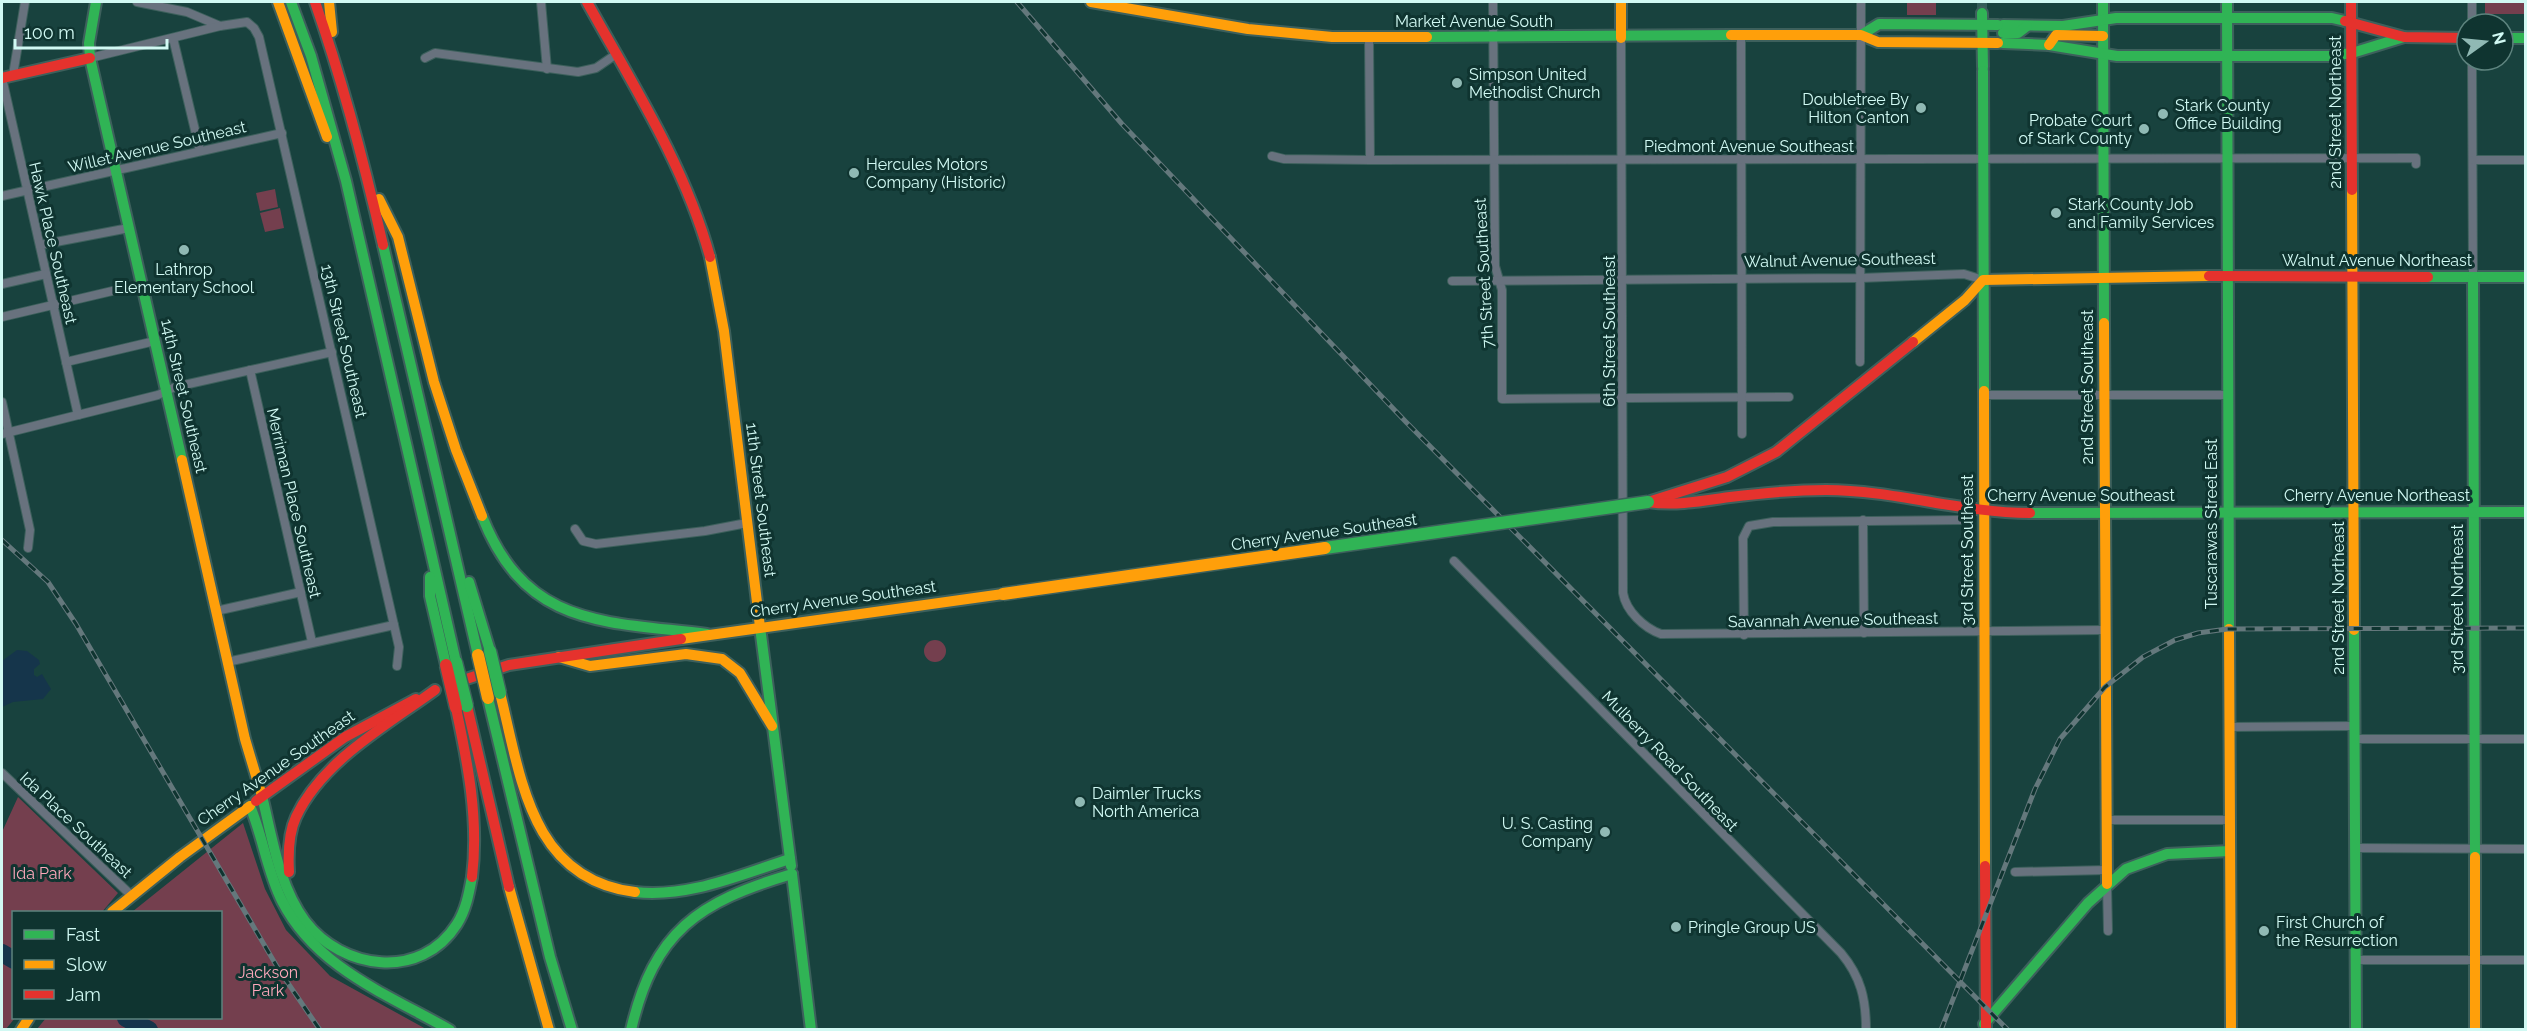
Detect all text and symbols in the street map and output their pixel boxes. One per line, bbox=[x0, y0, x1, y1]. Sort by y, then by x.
scale bar bbox=[15, 12, 166, 50]
street label: Market Avenue South bbox=[1395, 12, 1553, 31]
north arrow bbox=[2455, 12, 2515, 72]
text: 100 m bbox=[24, 22, 75, 43]
text: N bbox=[2488, 30, 2510, 47]
street label: 2nd Street Northeast bbox=[2326, 35, 2345, 189]
place label: Simpson United Methodist Church bbox=[1469, 65, 1600, 102]
marker: Simpson United Methodist Church bbox=[1450, 76, 1464, 90]
place label: Doubletree By Hilton Canton bbox=[1802, 90, 1909, 127]
place label: Stark County Office Building bbox=[2175, 96, 2282, 133]
marker: Doubletree By Hilton Canton bbox=[1914, 101, 1928, 115]
marker: Stark County Office Building bbox=[2156, 107, 2170, 121]
place label: Probate Court of Stark County bbox=[2018, 111, 2133, 148]
street label: Willet Avenue Southeast bbox=[66, 117, 248, 177]
marker: Probate Court of Stark County bbox=[2137, 122, 2151, 136]
street label: Piedmont Avenue Southeast bbox=[1644, 137, 1855, 156]
place label: Hercules Motors Company (Historic) bbox=[866, 155, 1006, 192]
street label: Hawk Place Southeast bbox=[25, 160, 81, 326]
marker: Hercules Motors Company (Historic) bbox=[847, 166, 861, 180]
place label: Stark County Job and Family Services bbox=[2068, 195, 2215, 232]
street label: 7th Street Southeast bbox=[1471, 197, 1497, 349]
marker: Stark County Job and Family Services bbox=[2049, 206, 2063, 220]
marker: Lathrop Elementary School bbox=[177, 243, 191, 257]
street label: Walnut Avenue Southeast bbox=[1744, 249, 1937, 271]
street label: Walnut Avenue Northeast bbox=[2282, 251, 2473, 270]
street label: 6th Street Southeast bbox=[1600, 255, 1619, 407]
place label: Lathrop Elementary School bbox=[114, 260, 255, 297]
street label: 13th Street Southeast bbox=[317, 262, 371, 420]
street label: 2nd Street Southeast bbox=[2078, 309, 2097, 464]
street label: 14th Street Southeast bbox=[157, 317, 211, 475]
street label: Merriman Place Southeast bbox=[263, 406, 325, 601]
street label: 11th Street Southeast bbox=[742, 422, 780, 579]
street label: Tuscarawas Street East bbox=[2202, 438, 2221, 609]
street label: 3rd Street Southeast bbox=[1958, 474, 1977, 626]
street label: Cherry Avenue Southeast bbox=[1987, 486, 2175, 505]
street label: Cherry Avenue Northeast bbox=[2284, 486, 2471, 505]
street label: Cherry Avenue Southeast bbox=[1230, 509, 1419, 554]
street label: 2nd Street Northeast bbox=[2329, 521, 2348, 675]
street label: 3rd Street Northeast bbox=[2448, 524, 2467, 674]
street label: Cherry Avenue Southeast bbox=[749, 576, 938, 621]
street label: Savannah Avenue Southeast bbox=[1728, 609, 1939, 631]
street label: Mulberry Road Southeast bbox=[1598, 687, 1742, 836]
street label: Cherry Avenue Southeast bbox=[194, 706, 359, 830]
street label: Ida Place Southeast bbox=[16, 768, 136, 882]
place label: Daimler Trucks North America bbox=[1092, 784, 1202, 821]
marker: Daimler Trucks North America bbox=[1073, 795, 1087, 809]
place label: U. S. Casting Company bbox=[1502, 814, 1593, 851]
marker: U. S. Casting Company bbox=[1598, 825, 1612, 839]
park label: Ida Park bbox=[12, 864, 72, 883]
legend bbox=[12, 911, 222, 1019]
place label: First Church of the Resurrection bbox=[2276, 913, 2398, 950]
place label: Pringle Group US bbox=[1688, 918, 1816, 937]
marker: Pringle Group US bbox=[1669, 920, 1683, 934]
text: Fast bbox=[66, 924, 100, 945]
marker: First Church of the Resurrection bbox=[2257, 924, 2271, 938]
text: Slow bbox=[66, 954, 107, 975]
park label: Jackson Park bbox=[238, 963, 298, 1000]
text: Jam bbox=[66, 984, 101, 1005]

